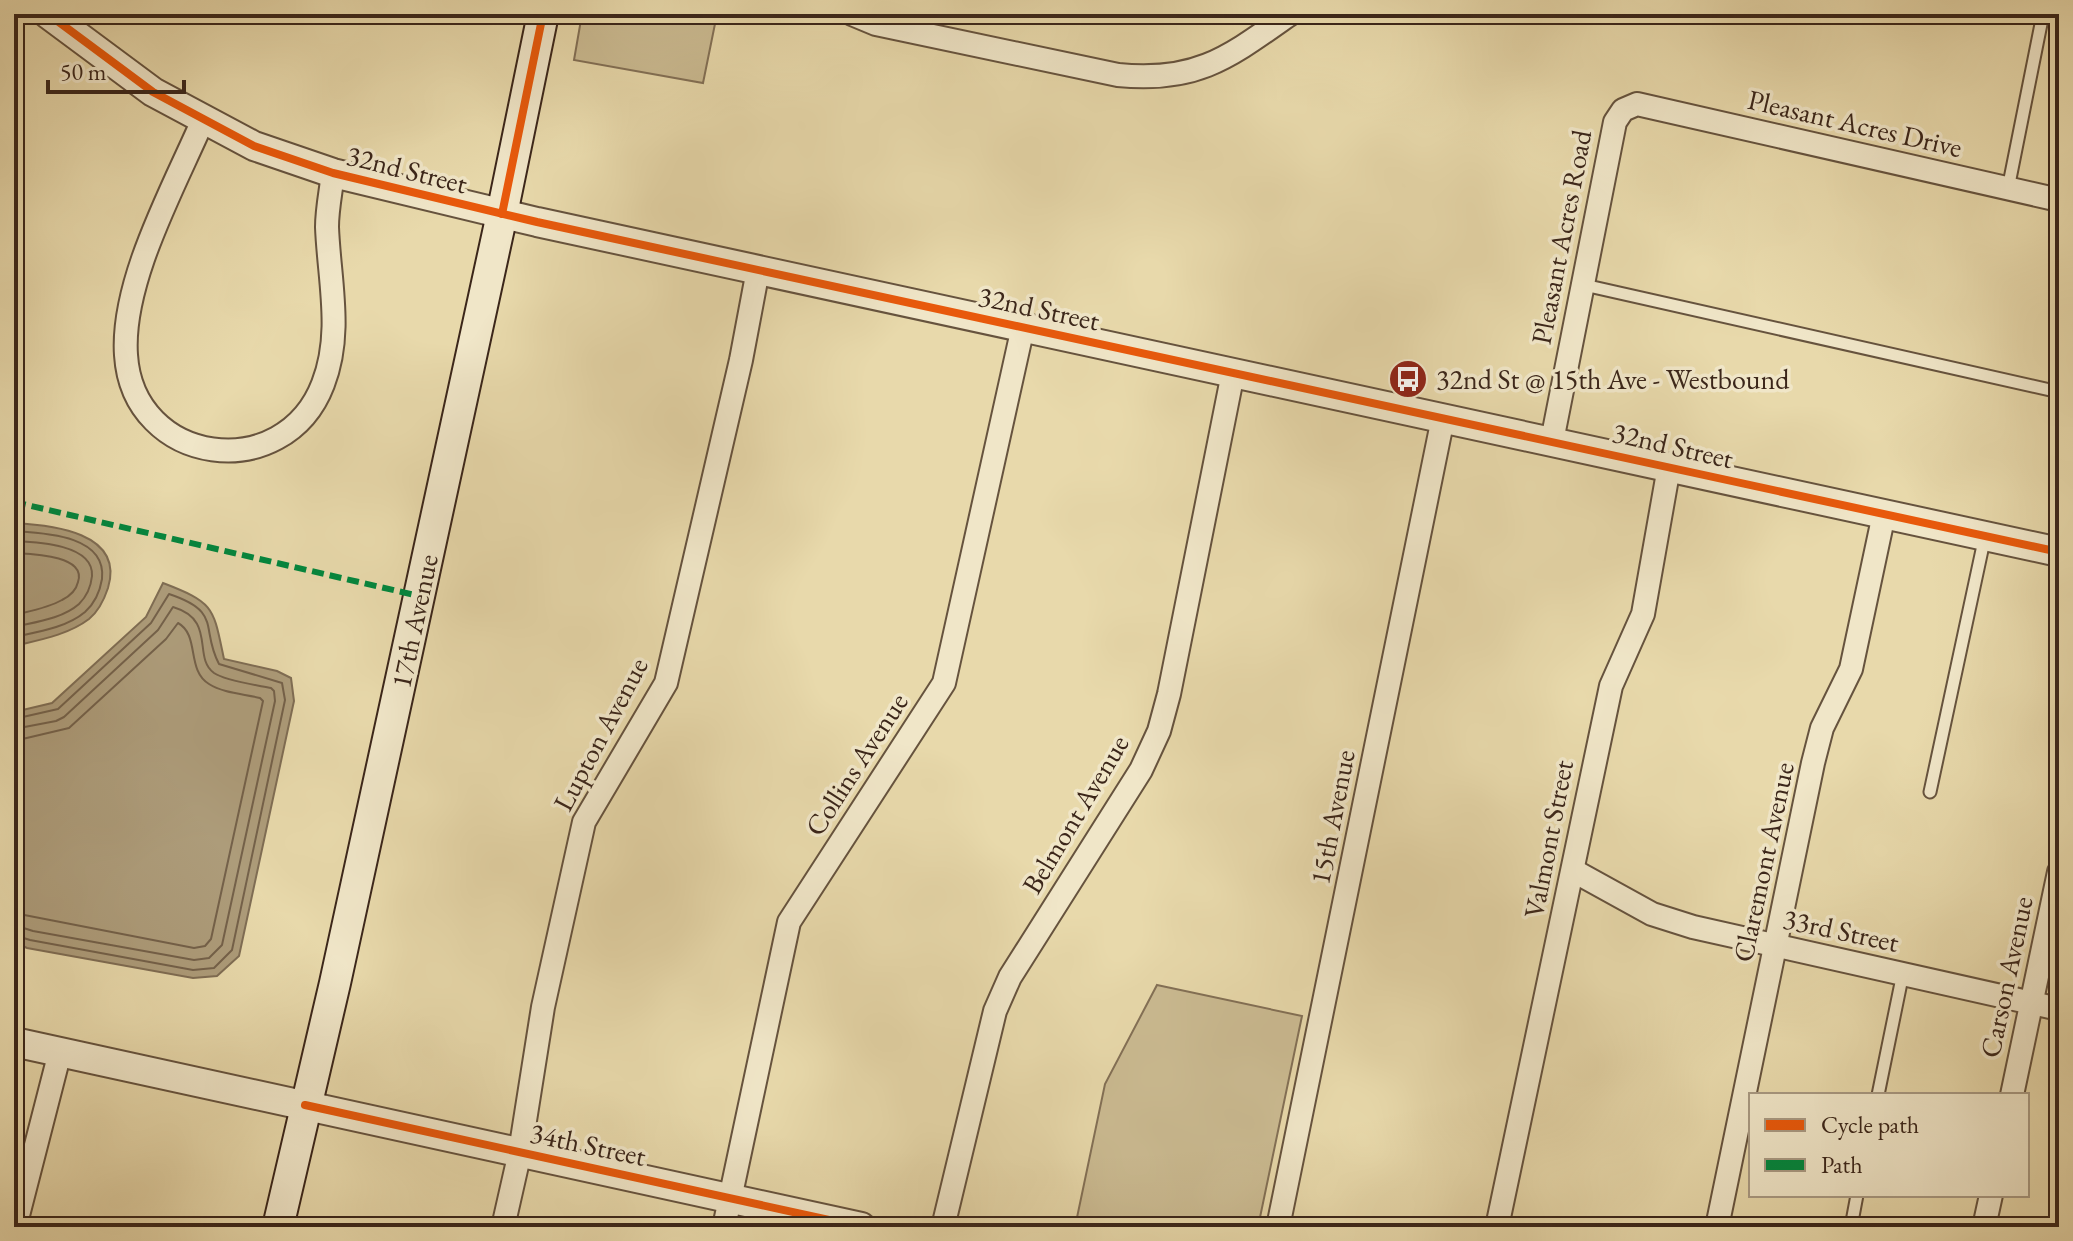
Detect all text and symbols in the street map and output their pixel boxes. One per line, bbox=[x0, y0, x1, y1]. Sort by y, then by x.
scale bar bbox=[48, 44, 184, 94]
text: 50 m bbox=[60, 56, 107, 87]
street label: Pleasant Acres Drive bbox=[1744, 81, 1966, 165]
street label: Pleasant Acres Road bbox=[1523, 126, 1600, 347]
street label: 32nd Street bbox=[343, 137, 471, 201]
street label: 32nd Street bbox=[975, 278, 1103, 338]
bus stop icon: 32nd St @ 15th Ave - Westbound bbox=[1387, 358, 1429, 400]
place label: 32nd St @ 15th Ave - Westbound bbox=[1436, 361, 1790, 397]
street label: 32nd Street bbox=[1609, 414, 1737, 476]
street label: 17th Avenue bbox=[382, 551, 446, 691]
street label: Lupton Avenue bbox=[544, 651, 656, 817]
street label: Collins Avenue bbox=[796, 686, 916, 842]
street label: Belmont Avenue bbox=[1013, 728, 1137, 900]
street label: 15th Avenue bbox=[1301, 747, 1363, 887]
street label: Valmont Street bbox=[1515, 757, 1581, 921]
street label: Claremont Avenue bbox=[1724, 759, 1802, 965]
street label: Carson Avenue bbox=[1971, 893, 2041, 1061]
street label: 33rd Street bbox=[1780, 900, 1902, 960]
legend bbox=[1749, 1093, 2029, 1197]
text: Cycle path bbox=[1821, 1109, 1919, 1140]
street label: 34th Street bbox=[527, 1114, 649, 1174]
text: Path bbox=[1821, 1149, 1863, 1180]

